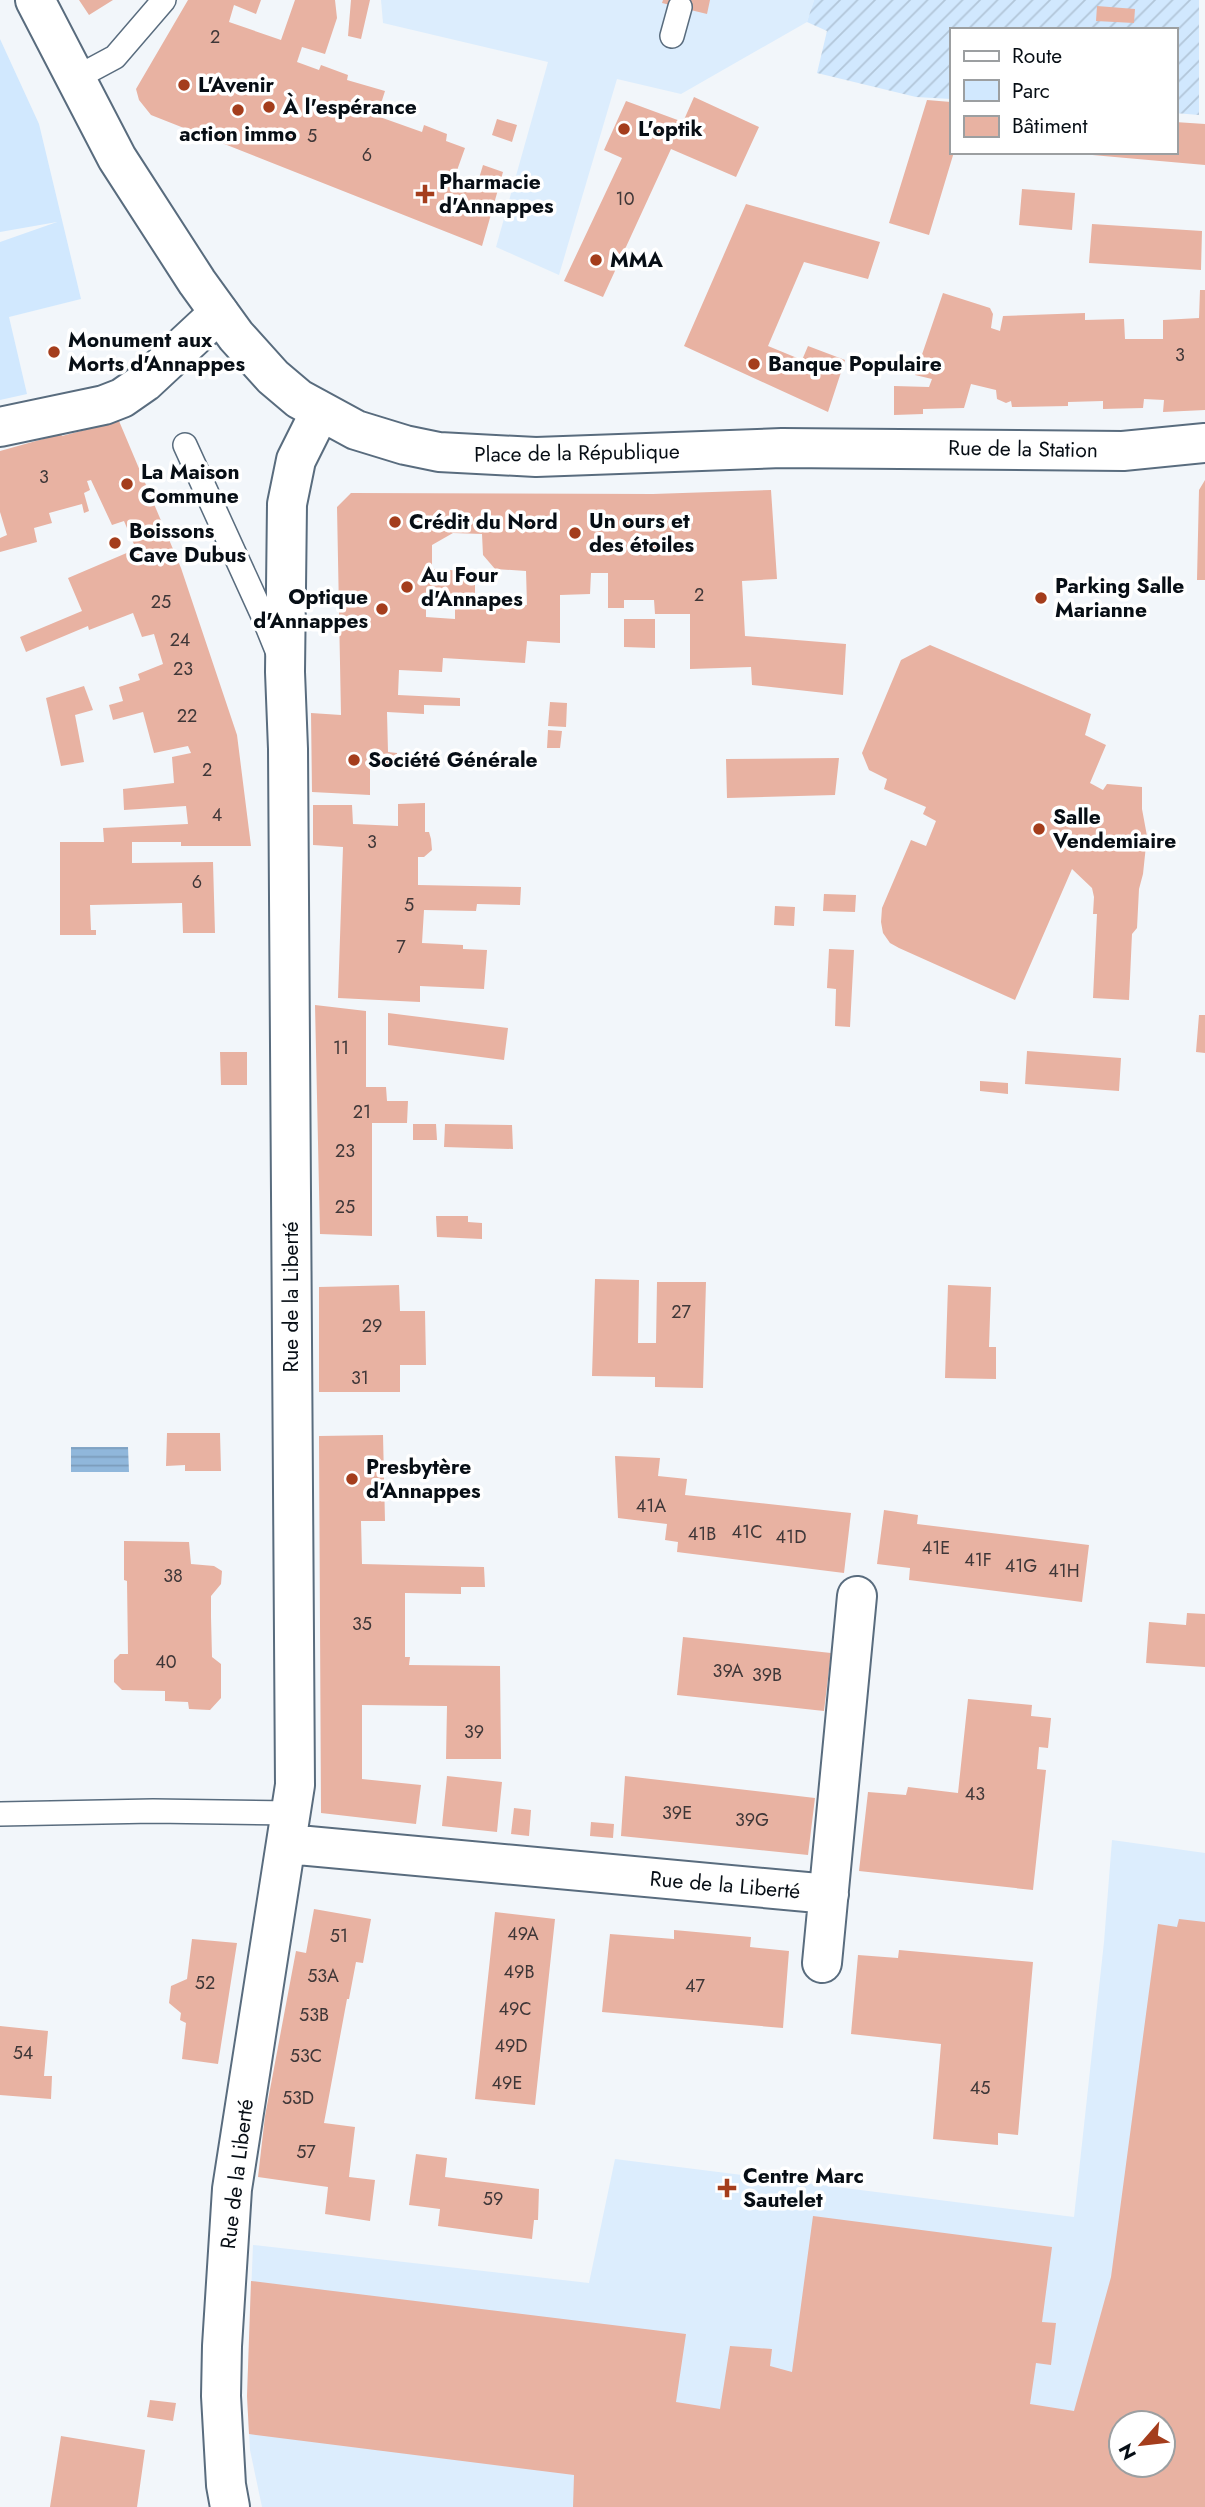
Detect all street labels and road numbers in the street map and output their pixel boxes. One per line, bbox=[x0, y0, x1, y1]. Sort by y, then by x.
street label: Rue de la Station bbox=[948, 433, 1098, 465]
street label: Place de la République bbox=[474, 436, 680, 470]
street label: Rue de la Liberté bbox=[276, 1221, 306, 1372]
street label: Rue de la Liberté bbox=[648, 1863, 802, 1907]
street label: Rue de la Liberté bbox=[213, 2097, 261, 2251]

